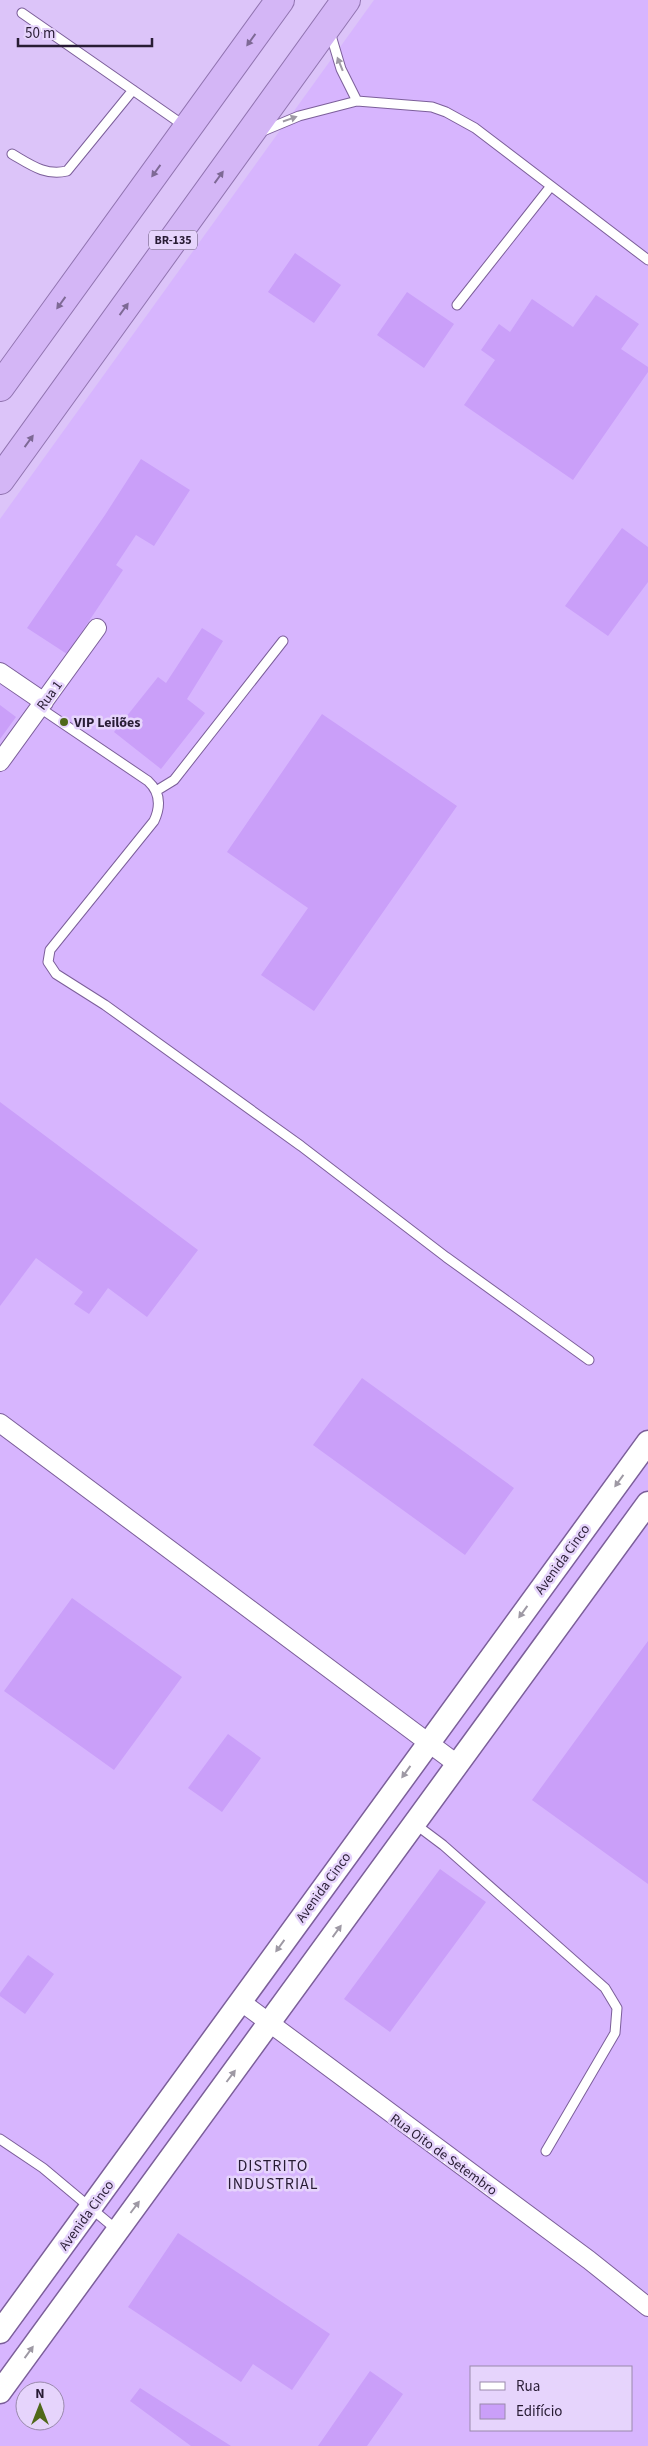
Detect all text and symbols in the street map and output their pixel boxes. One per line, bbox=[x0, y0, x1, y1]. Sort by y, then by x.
scale bar bbox=[18, 15, 151, 47]
text: 50 m bbox=[25, 23, 55, 44]
one-way arrow bbox=[246, 33, 256, 46]
one-way arrow bbox=[335, 57, 343, 72]
one-way arrow bbox=[283, 115, 298, 123]
one-way arrow bbox=[151, 164, 161, 178]
one-way arrow bbox=[213, 171, 224, 184]
road number: BR-135 bbox=[149, 230, 197, 250]
one-way arrow bbox=[56, 296, 66, 310]
one-way arrow bbox=[118, 303, 129, 316]
one-way arrow bbox=[23, 434, 33, 447]
street label: Rua 1 bbox=[32, 677, 67, 715]
place label: VIP Leilões bbox=[73, 713, 141, 733]
marker: VIP Leilões bbox=[58, 716, 70, 728]
one-way arrow bbox=[614, 1474, 624, 1488]
street label: Avenida Cinco bbox=[530, 1520, 595, 1599]
one-way arrow bbox=[518, 1605, 528, 1619]
one-way arrow bbox=[401, 1765, 411, 1779]
street label: Avenida Cinco bbox=[291, 1848, 356, 1927]
one-way arrow bbox=[332, 1924, 342, 1938]
one-way arrow bbox=[275, 1939, 285, 1953]
one-way arrow bbox=[226, 2070, 237, 2083]
street label: Rua Oito de Setembro bbox=[386, 2109, 501, 2201]
district label: DISTRITO INDUSTRIAL bbox=[227, 2155, 319, 2195]
street label: Avenida Cinco bbox=[54, 2176, 119, 2255]
one-way arrow bbox=[129, 2201, 140, 2214]
one-way arrow bbox=[24, 2346, 34, 2359]
legend bbox=[470, 2366, 633, 2431]
text: Rua bbox=[516, 2376, 540, 2397]
north arrow bbox=[15, 2381, 65, 2431]
text: N bbox=[35, 2384, 45, 2404]
text: Edifício bbox=[516, 2401, 563, 2422]

